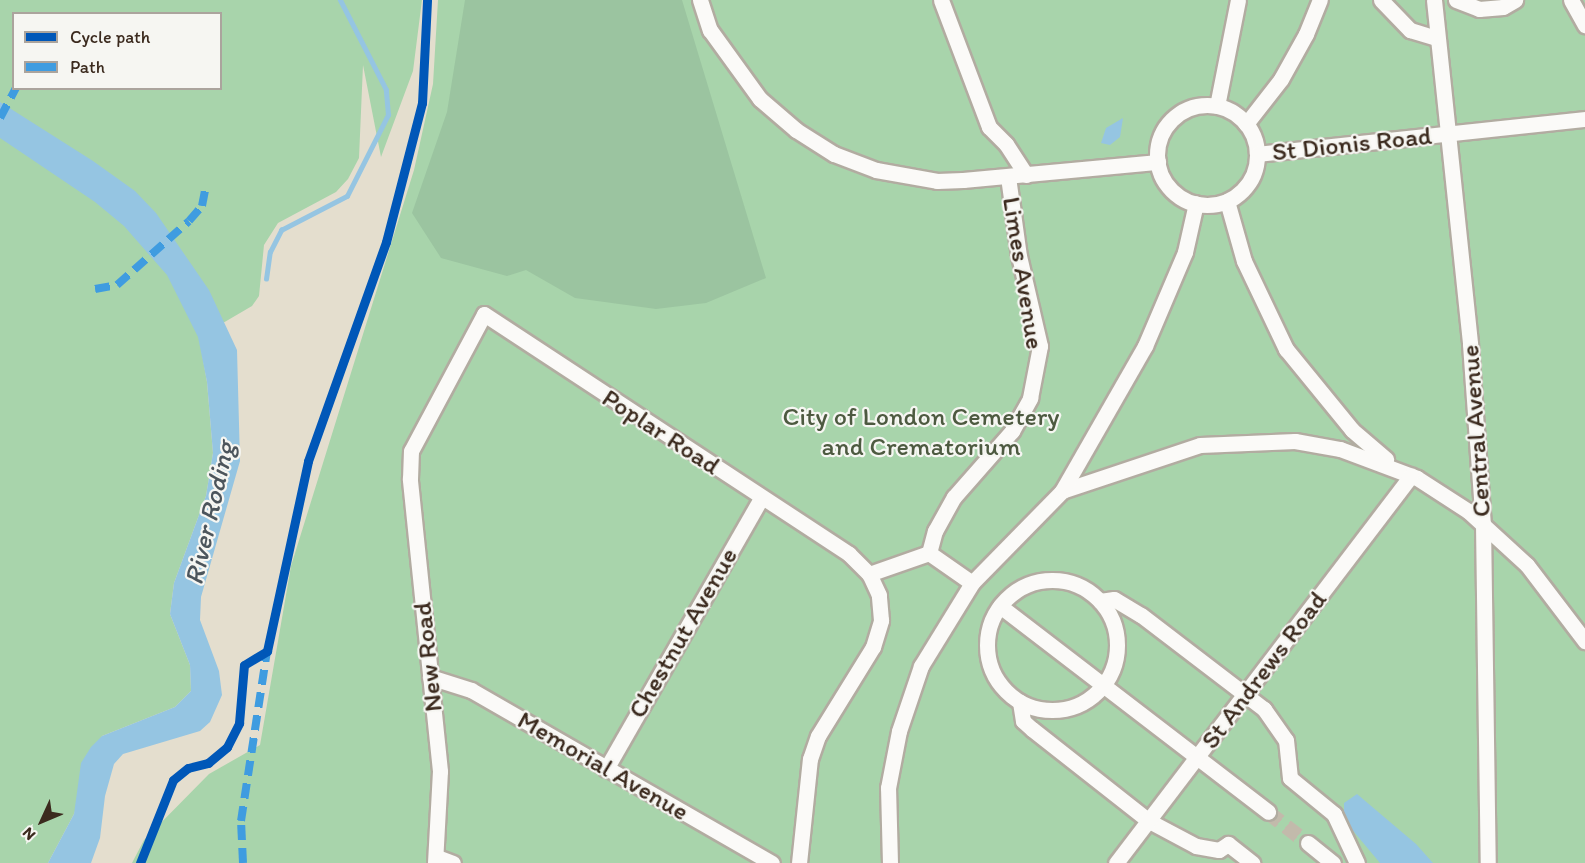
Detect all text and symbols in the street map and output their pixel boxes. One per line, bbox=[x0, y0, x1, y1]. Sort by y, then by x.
legend bbox=[12, 12, 222, 90]
text: Cycle path bbox=[70, 26, 150, 48]
text: Path bbox=[70, 56, 105, 78]
street label: St Dionis Road bbox=[1270, 120, 1434, 168]
street label: Limes Avenue bbox=[996, 195, 1050, 351]
street label: Central Avenue bbox=[1454, 345, 1498, 517]
street label: Poplar Road bbox=[597, 383, 725, 481]
park label: City of London Cemetery and Crematorium bbox=[782, 401, 1060, 462]
water label: River Roding bbox=[177, 439, 241, 587]
street label: Chestnut Avenue bbox=[622, 543, 744, 723]
street label: St Andrews Road bbox=[1195, 585, 1333, 755]
street label: New Road bbox=[407, 601, 449, 713]
street label: Memorial Avenue bbox=[512, 704, 694, 828]
north arrow bbox=[12, 791, 72, 851]
text: N bbox=[18, 823, 39, 844]

